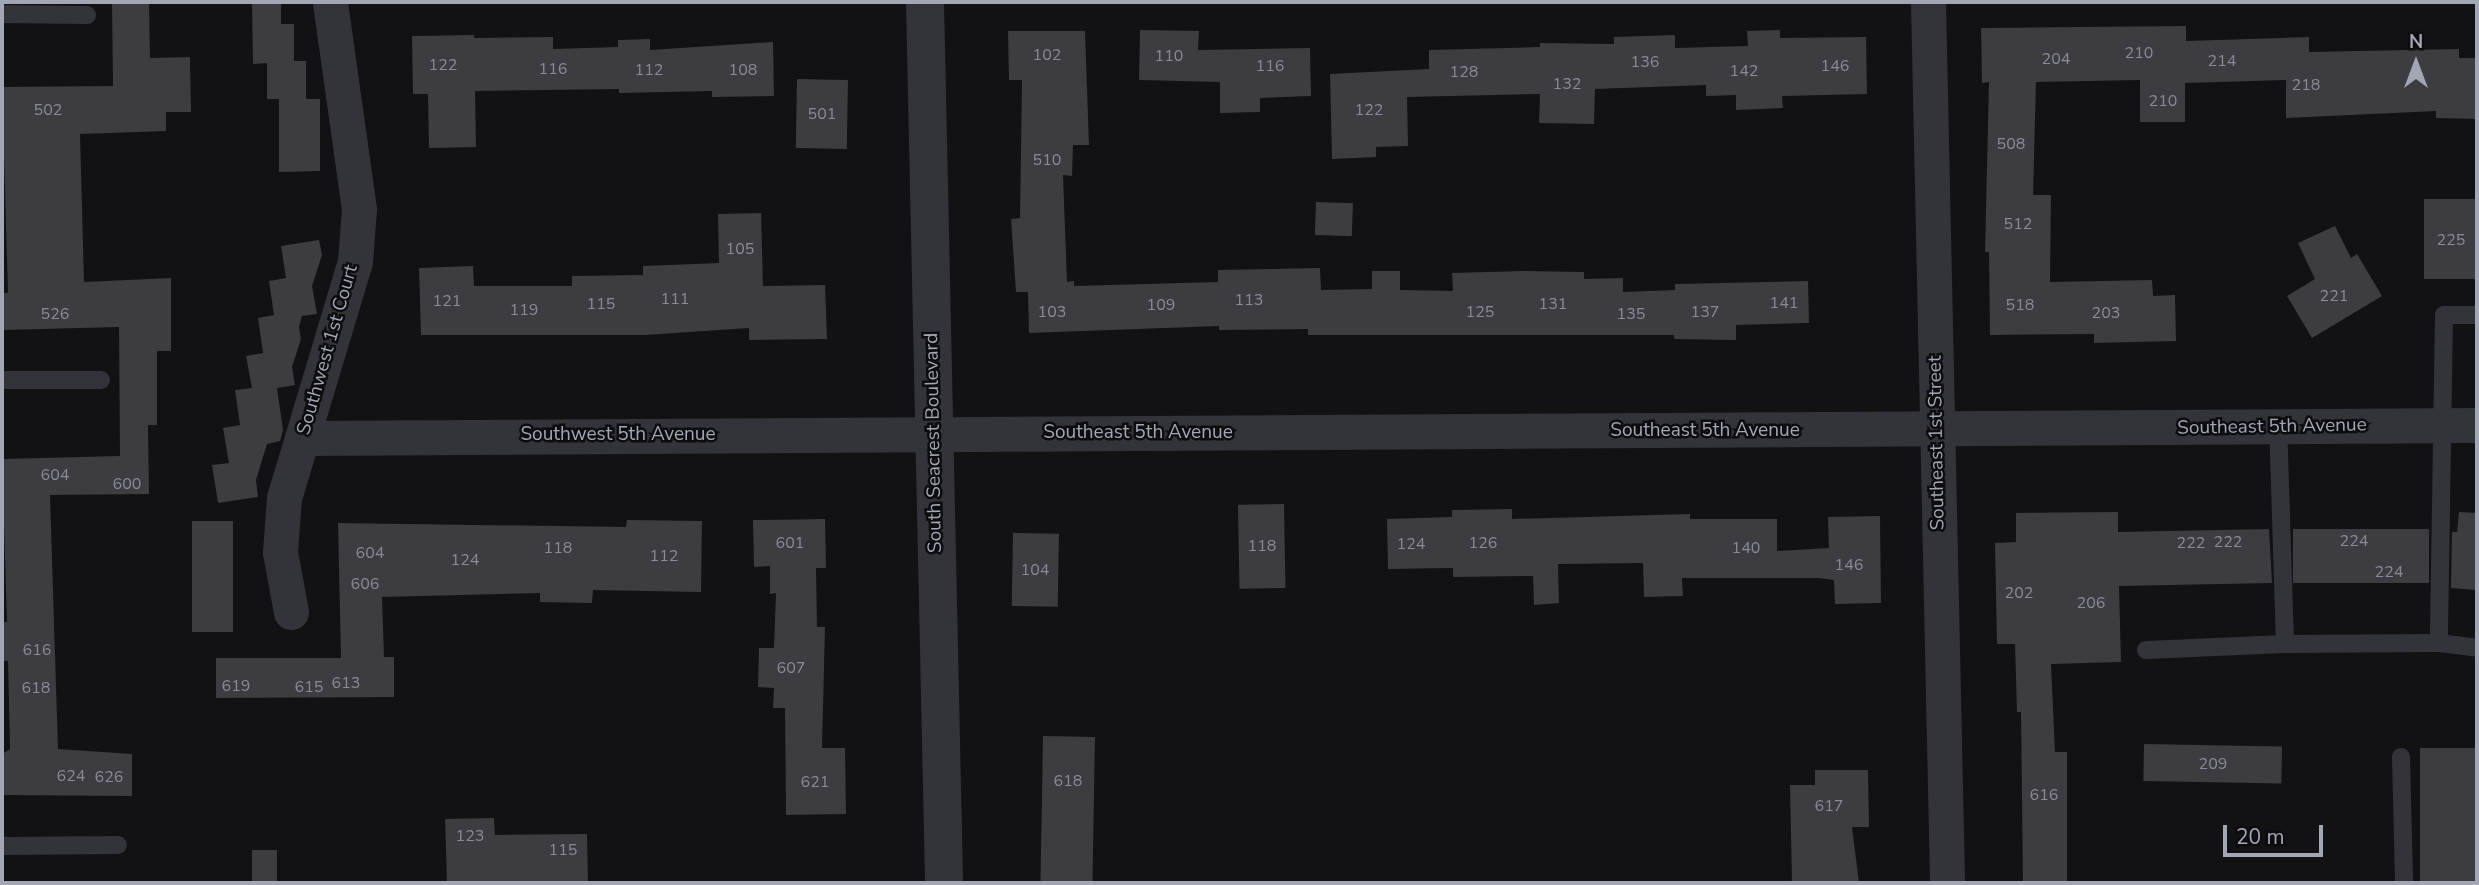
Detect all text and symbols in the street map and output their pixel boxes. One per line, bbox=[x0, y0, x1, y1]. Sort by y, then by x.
north arrow bbox=[2381, 28, 2451, 98]
text: N bbox=[2409, 29, 2423, 55]
house number: 210 bbox=[2125, 43, 2153, 63]
house number: 102 bbox=[1033, 45, 1061, 65]
house number: 110 bbox=[1155, 46, 1183, 66]
house number: 204 bbox=[2042, 49, 2070, 69]
house number: 214 bbox=[2208, 51, 2236, 71]
house number: 136 bbox=[1631, 52, 1659, 72]
house number: 122 bbox=[429, 55, 457, 75]
house number: 116 bbox=[1256, 56, 1284, 76]
house number: 146 bbox=[1821, 56, 1849, 76]
house number: 116 bbox=[539, 59, 567, 79]
house number: 112 bbox=[635, 60, 663, 80]
house number: 108 bbox=[729, 60, 757, 80]
house number: 142 bbox=[1730, 61, 1758, 81]
house number: 128 bbox=[1450, 62, 1478, 82]
house number: 132 bbox=[1553, 74, 1581, 94]
house number: 218 bbox=[2292, 75, 2320, 95]
house number: 210 bbox=[2149, 91, 2177, 111]
house number: 502 bbox=[34, 100, 62, 120]
house number: 122 bbox=[1355, 100, 1383, 120]
house number: 501 bbox=[808, 104, 836, 124]
house number: 508 bbox=[1997, 134, 2025, 154]
house number: 510 bbox=[1033, 150, 1061, 170]
house number: 512 bbox=[2004, 214, 2032, 234]
house number: 225 bbox=[2437, 230, 2465, 250]
house number: 105 bbox=[726, 239, 754, 259]
street label: Southwest 1st Court bbox=[293, 262, 363, 438]
house number: 221 bbox=[2320, 286, 2348, 306]
house number: 111 bbox=[661, 289, 689, 309]
house number: 113 bbox=[1235, 290, 1263, 310]
house number: 121 bbox=[433, 291, 461, 311]
house number: 141 bbox=[1770, 293, 1798, 313]
house number: 115 bbox=[587, 294, 615, 314]
house number: 131 bbox=[1539, 294, 1567, 314]
house number: 109 bbox=[1147, 295, 1175, 315]
house number: 518 bbox=[2006, 295, 2034, 315]
house number: 119 bbox=[510, 300, 538, 320]
house number: 103 bbox=[1038, 302, 1066, 322]
house number: 125 bbox=[1466, 302, 1494, 322]
house number: 137 bbox=[1691, 302, 1719, 322]
house number: 203 bbox=[2092, 303, 2120, 323]
house number: 526 bbox=[41, 304, 69, 324]
house number: 135 bbox=[1617, 304, 1645, 324]
street label: South Seacrest Boulevard bbox=[921, 333, 947, 553]
street label: Southeast 1st Street bbox=[1924, 355, 1950, 531]
street label: Southeast 5th Avenue bbox=[2177, 414, 2367, 440]
street label: Southeast 5th Avenue bbox=[1610, 420, 1800, 442]
street label: Southeast 5th Avenue bbox=[1043, 422, 1233, 444]
street label: Southwest 5th Avenue bbox=[520, 424, 716, 446]
house number: 604 bbox=[41, 465, 69, 485]
house number: 600 bbox=[113, 474, 141, 494]
house number: 224 bbox=[2340, 531, 2368, 551]
house number: 222 bbox=[2214, 532, 2242, 552]
house number: 601 bbox=[776, 533, 804, 553]
house number: 126 bbox=[1469, 533, 1497, 553]
house number: 222 bbox=[2177, 533, 2205, 553]
house number: 124 bbox=[1397, 534, 1425, 554]
house number: 118 bbox=[1248, 536, 1276, 556]
house number: 118 bbox=[544, 538, 572, 558]
house number: 140 bbox=[1732, 538, 1760, 558]
house number: 604 bbox=[356, 543, 384, 563]
house number: 112 bbox=[650, 546, 678, 566]
house number: 124 bbox=[451, 550, 479, 570]
house number: 146 bbox=[1835, 555, 1863, 575]
house number: 104 bbox=[1021, 560, 1049, 580]
house number: 224 bbox=[2375, 562, 2403, 582]
house number: 606 bbox=[351, 574, 379, 594]
house number: 202 bbox=[2005, 583, 2033, 603]
house number: 206 bbox=[2077, 593, 2105, 613]
house number: 616 bbox=[23, 640, 51, 660]
house number: 607 bbox=[777, 658, 805, 678]
house number: 613 bbox=[332, 673, 360, 693]
house number: 619 bbox=[222, 676, 250, 696]
house number: 615 bbox=[295, 677, 323, 697]
house number: 618 bbox=[22, 678, 50, 698]
house number: 209 bbox=[2199, 754, 2227, 774]
house number: 624 bbox=[57, 766, 85, 786]
house number: 626 bbox=[95, 767, 123, 787]
house number: 618 bbox=[1054, 771, 1082, 791]
house number: 621 bbox=[801, 772, 829, 792]
house number: 616 bbox=[2030, 785, 2058, 805]
house number: 617 bbox=[1815, 796, 1843, 816]
scale bar bbox=[2227, 812, 2327, 856]
text: 20 m bbox=[2236, 823, 2285, 851]
house number: 123 bbox=[456, 826, 484, 846]
house number: 115 bbox=[549, 840, 577, 860]

